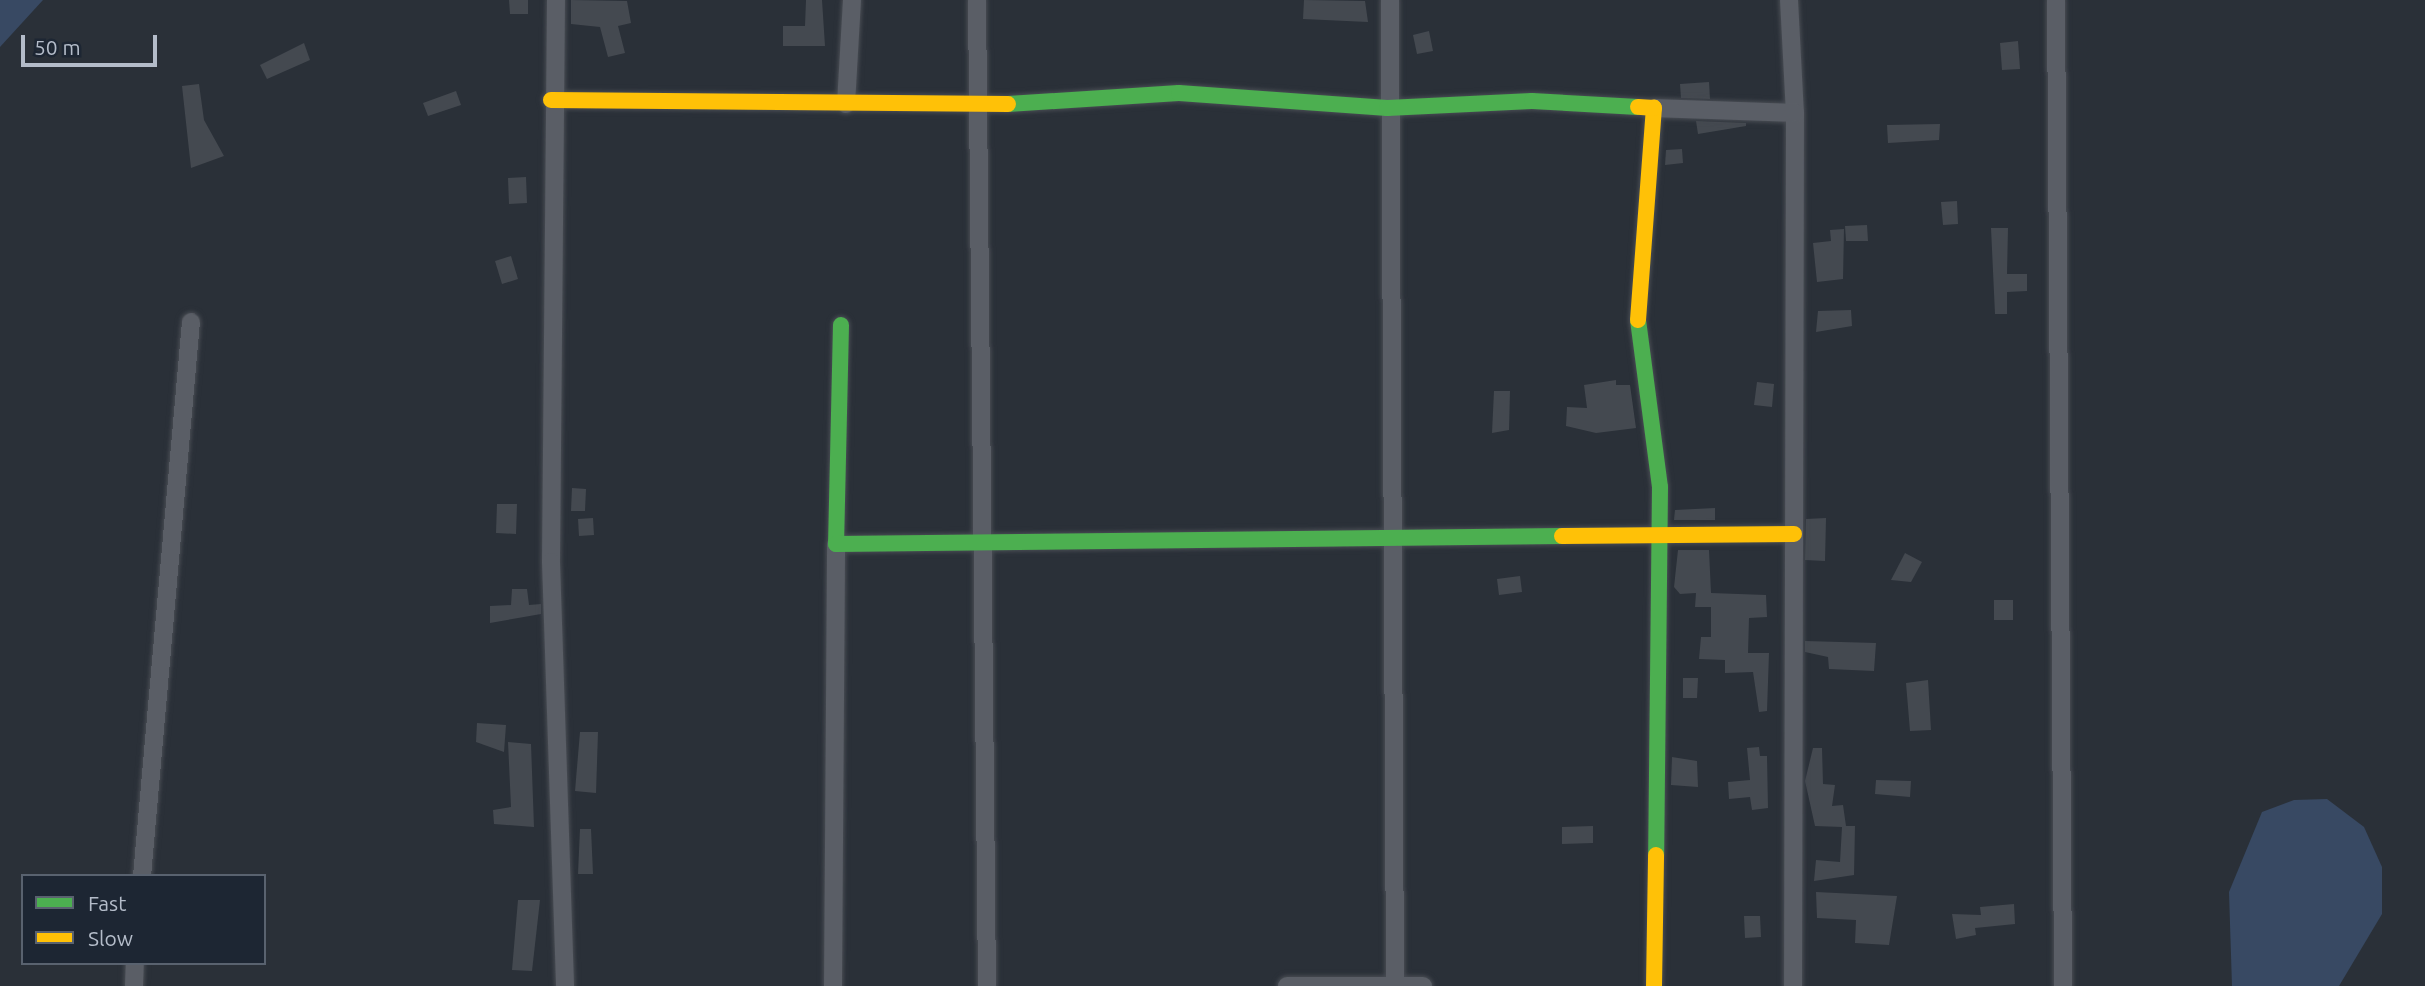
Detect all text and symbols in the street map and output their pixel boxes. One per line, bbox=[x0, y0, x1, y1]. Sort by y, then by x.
scale bar bbox=[24, 21, 161, 65]
text: 50 m bbox=[34, 35, 81, 59]
legend bbox=[21, 874, 266, 965]
text: Fast bbox=[88, 891, 126, 915]
text: Slow bbox=[88, 926, 133, 950]

